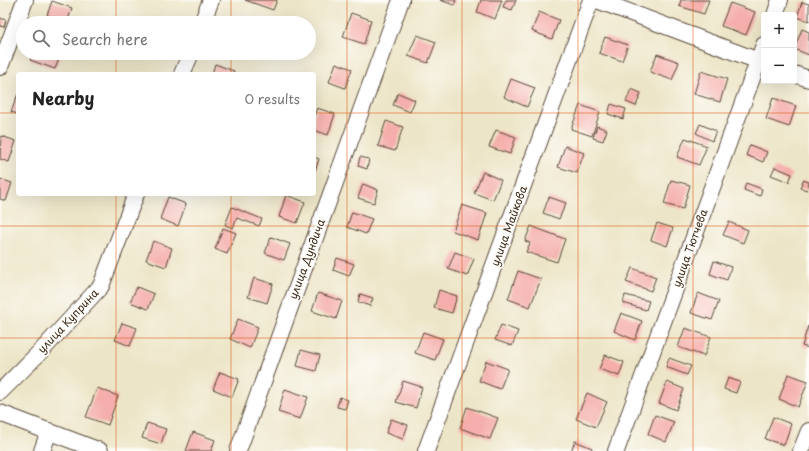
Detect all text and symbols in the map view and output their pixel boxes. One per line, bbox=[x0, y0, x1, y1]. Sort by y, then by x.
map controls bbox=[761, 12, 797, 84]
button: + bbox=[761, 12, 797, 48]
search box bbox=[16, 16, 316, 60]
icon: search bbox=[30, 27, 52, 49]
text: Search here bbox=[62, 27, 148, 50]
button: − bbox=[761, 48, 797, 84]
text: Nearby bbox=[32, 85, 94, 111]
text: 0 results bbox=[245, 89, 300, 108]
street label: улица Майкова bbox=[486, 183, 531, 268]
street label: улица Тютчева bbox=[667, 206, 712, 289]
street label: улица Дундича bbox=[284, 216, 329, 301]
street label: улица Куприна bbox=[33, 285, 102, 357]

